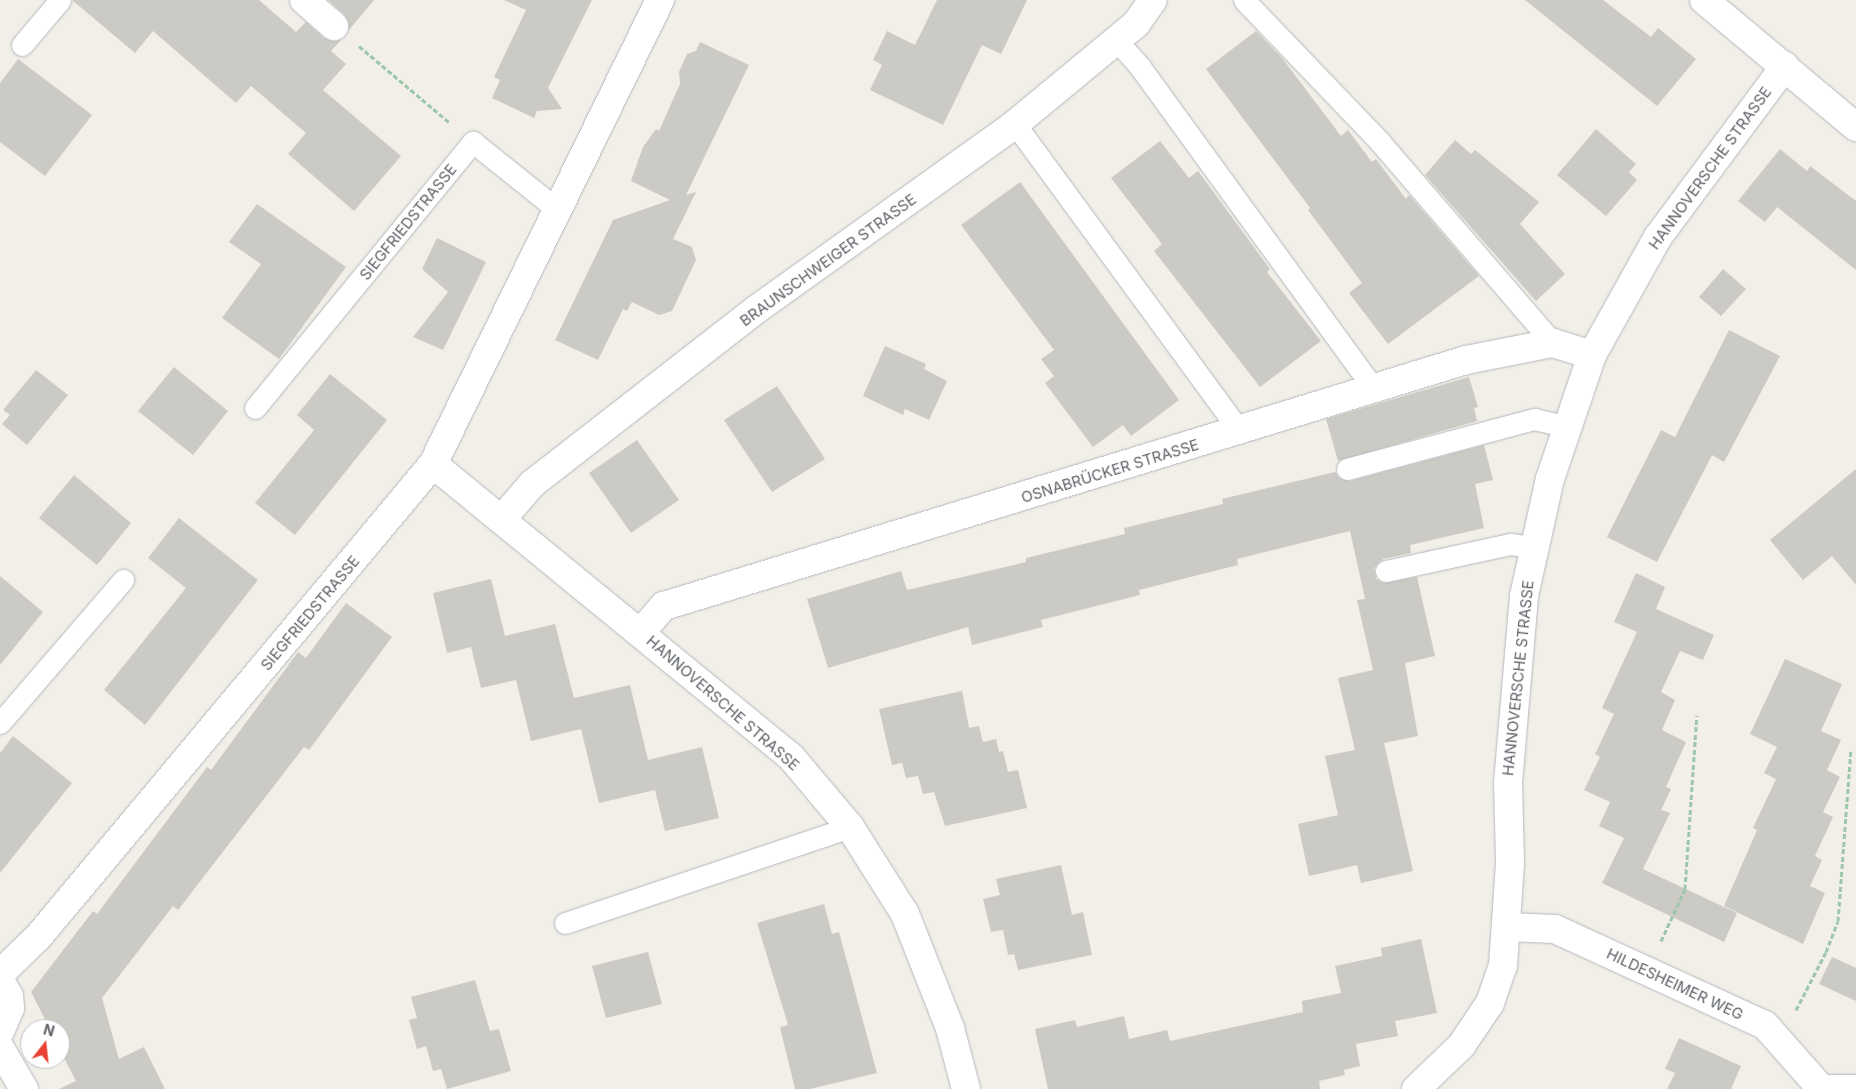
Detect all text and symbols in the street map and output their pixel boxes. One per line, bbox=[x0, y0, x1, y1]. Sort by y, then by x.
street label: HANNOVERSCHE STRASSE bbox=[1645, 83, 1775, 253]
street label: SIEGFRIEDSTRASSE bbox=[356, 160, 460, 284]
street label: BRAUNSCHWEIGER STRASSE bbox=[736, 190, 920, 330]
street label: OSNABRÜCKER STRASSE bbox=[1019, 435, 1201, 507]
street label: SIEGFRIEDSTRASSE bbox=[257, 552, 363, 674]
street label: HANNOVERSCHE STRASSE bbox=[1499, 579, 1537, 777]
street label: HANNOVERSCHE STRASSE bbox=[643, 632, 803, 774]
street label: HILDESHEIMER WEG bbox=[1604, 944, 1746, 1024]
north arrow bbox=[20, 1019, 70, 1069]
text: N bbox=[42, 1020, 56, 1040]

